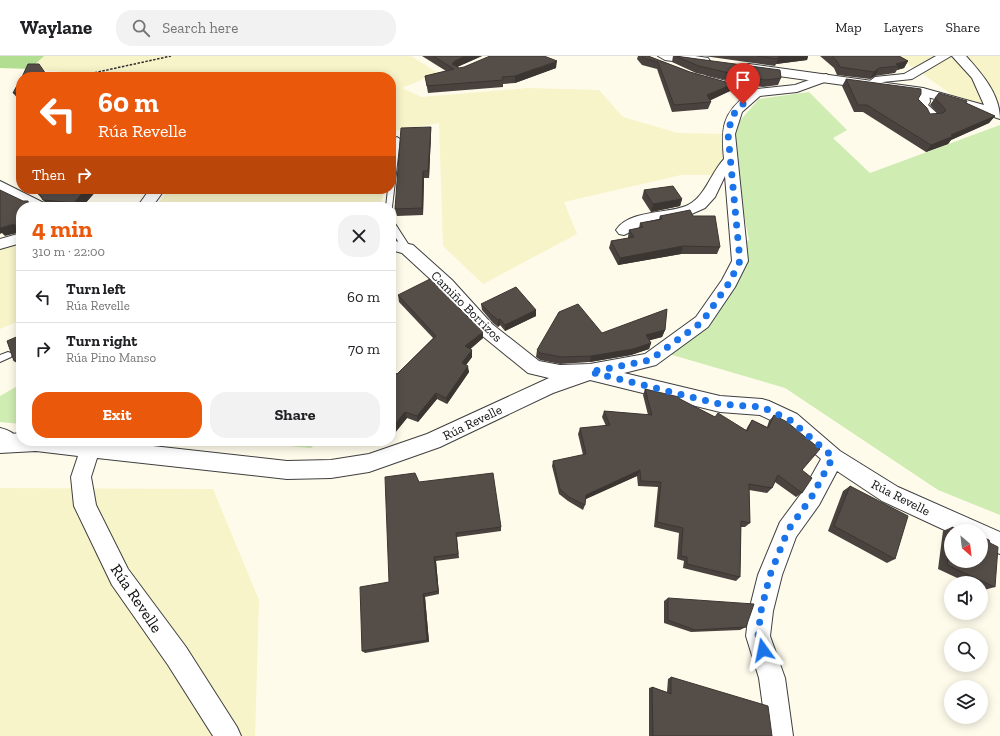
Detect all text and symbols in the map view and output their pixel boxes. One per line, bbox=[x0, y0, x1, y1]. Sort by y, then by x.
search box bbox=[116, 10, 396, 46]
text: Waylane bbox=[20, 16, 92, 39]
icon: search bbox=[130, 17, 152, 39]
text: Search here bbox=[162, 19, 238, 37]
text: Map bbox=[835, 19, 862, 36]
text: Layers bbox=[884, 19, 923, 36]
text: Share bbox=[945, 19, 980, 36]
pin bbox=[726, 63, 760, 104]
icon: arrive bbox=[732, 69, 754, 91]
text: 60 m bbox=[98, 86, 159, 119]
icon: left bbox=[32, 88, 84, 140]
text: Rúa Revelle bbox=[98, 120, 186, 142]
icon: right bbox=[73, 164, 95, 186]
text: Then bbox=[32, 166, 65, 184]
text: 4 min bbox=[32, 214, 93, 243]
button: close bbox=[338, 215, 380, 257]
text: 310 m · 22:00 bbox=[32, 244, 105, 259]
street label: Camiño Borrizos bbox=[428, 268, 505, 345]
text: Turn left bbox=[66, 280, 126, 298]
icon: left bbox=[32, 286, 54, 308]
text: 60 m bbox=[347, 288, 380, 306]
text: Rúa Revelle bbox=[66, 298, 130, 313]
text: Turn right bbox=[66, 332, 137, 350]
icon: right bbox=[32, 338, 54, 360]
text: 70 m bbox=[348, 340, 380, 358]
text: Rúa Pino Manso bbox=[66, 350, 156, 365]
button: Exit bbox=[32, 392, 202, 438]
button: Share bbox=[210, 392, 380, 438]
street label: Rúa Revelle bbox=[440, 402, 504, 443]
street label: Rúa Revelle bbox=[869, 476, 933, 519]
north arrow bbox=[944, 524, 988, 568]
map controls bbox=[944, 524, 988, 724]
street label: Rúa Revelle bbox=[107, 560, 166, 636]
button: sound bbox=[944, 576, 988, 620]
button: search bbox=[944, 628, 988, 672]
position arrow bbox=[742, 629, 784, 671]
button: layers bbox=[944, 680, 988, 724]

